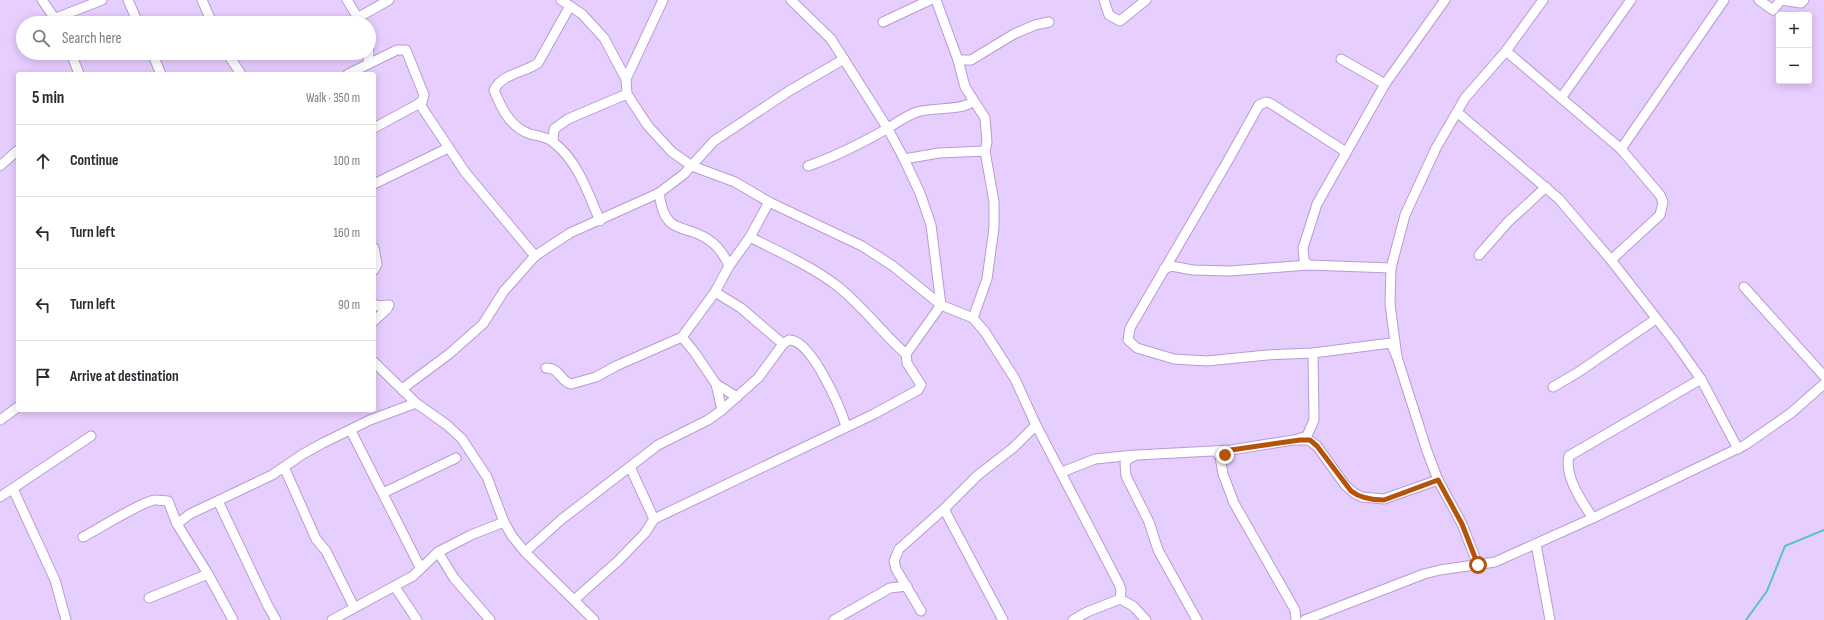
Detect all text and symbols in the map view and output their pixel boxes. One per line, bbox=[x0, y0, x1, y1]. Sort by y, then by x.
map controls bbox=[1776, 12, 1812, 84]
button: + bbox=[1776, 12, 1812, 48]
search box bbox=[16, 16, 376, 60]
icon: search bbox=[30, 27, 52, 49]
text: Search here bbox=[62, 29, 122, 48]
button: − bbox=[1776, 48, 1812, 84]
text: 5 min bbox=[32, 88, 64, 108]
text: Walk · 350 m bbox=[306, 90, 360, 106]
icon: ahead bbox=[32, 150, 54, 172]
text: Continue bbox=[70, 151, 119, 170]
text: 100 m bbox=[333, 153, 360, 169]
icon: left bbox=[32, 222, 54, 244]
text: Turn left bbox=[70, 223, 115, 242]
text: 160 m bbox=[334, 225, 360, 241]
icon: left bbox=[32, 294, 54, 316]
text: Turn left bbox=[70, 295, 115, 314]
text: 90 m bbox=[338, 297, 360, 313]
icon: arrive bbox=[32, 366, 54, 388]
text: Arrive at destination bbox=[70, 367, 179, 386]
route end bbox=[1216, 446, 1234, 464]
route start bbox=[1469, 556, 1487, 574]

